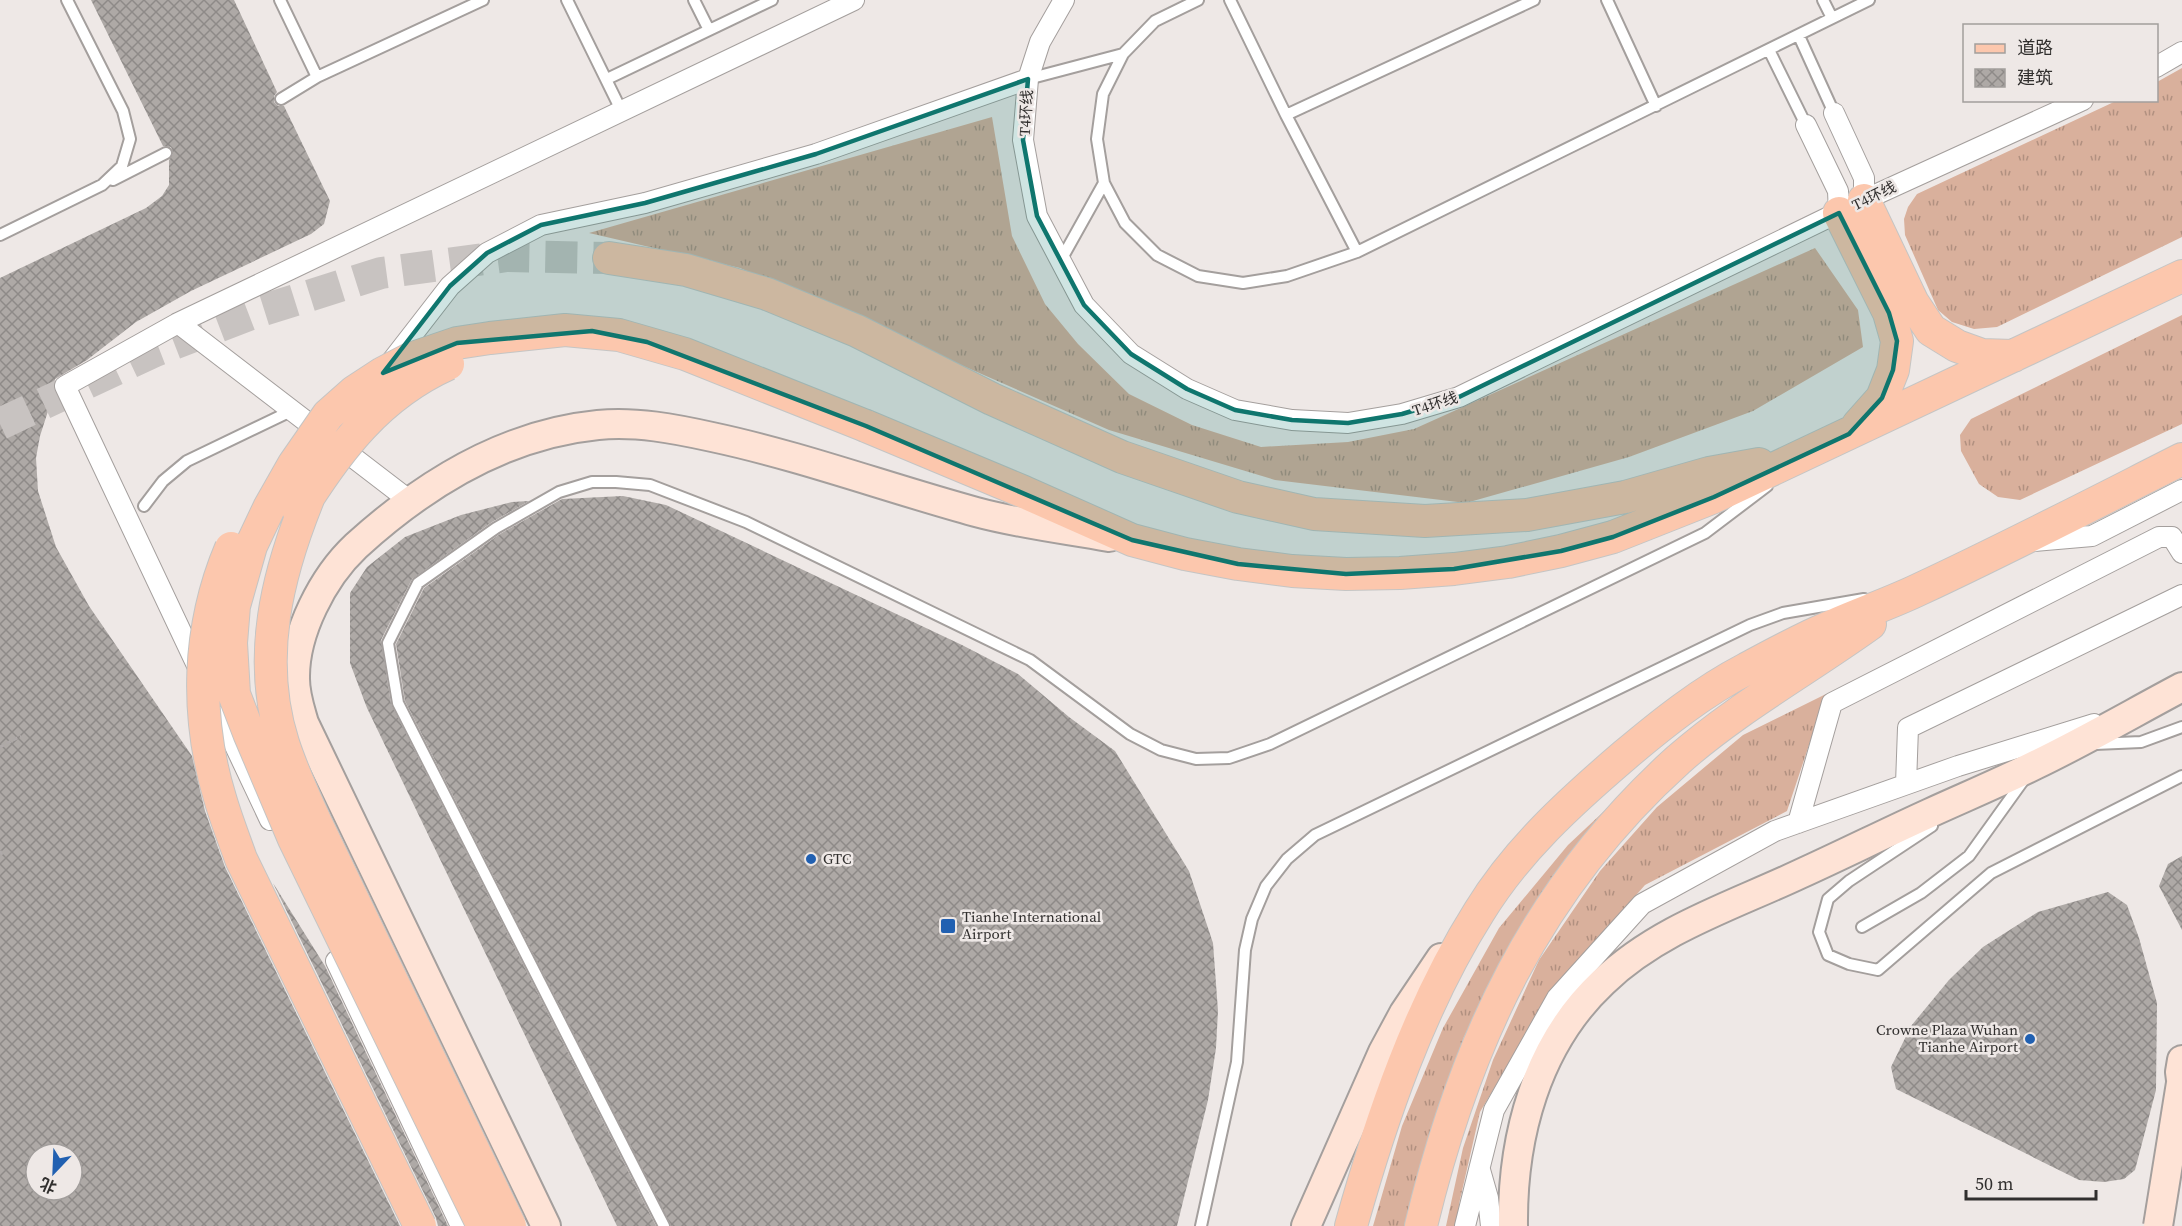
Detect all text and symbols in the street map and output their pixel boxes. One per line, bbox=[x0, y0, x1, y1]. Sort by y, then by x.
legend bbox=[1963, 24, 2158, 102]
text: 道路 bbox=[2017, 35, 2053, 60]
text: 建筑 bbox=[2017, 65, 2053, 90]
street label: T4环线 bbox=[1014, 89, 1037, 137]
street label: T4环线 bbox=[1848, 176, 1899, 215]
street label: T4环线 bbox=[1409, 386, 1460, 421]
place label: GTC bbox=[823, 848, 851, 869]
marker: GTC bbox=[804, 852, 818, 866]
place label: Tianhe International Airport bbox=[962, 906, 1102, 944]
marker: Tianhe International Airport bbox=[939, 917, 957, 935]
place label: Crowne Plaza Wuhan Tianhe Airport bbox=[1876, 1019, 2018, 1057]
marker: Crowne Plaza Wuhan Tianhe Airport bbox=[2023, 1032, 2037, 1046]
north arrow bbox=[24, 1142, 84, 1202]
scale bar bbox=[1966, 1163, 2096, 1201]
text: 50 m bbox=[1975, 1171, 2013, 1196]
text: 北 bbox=[36, 1173, 60, 1199]

